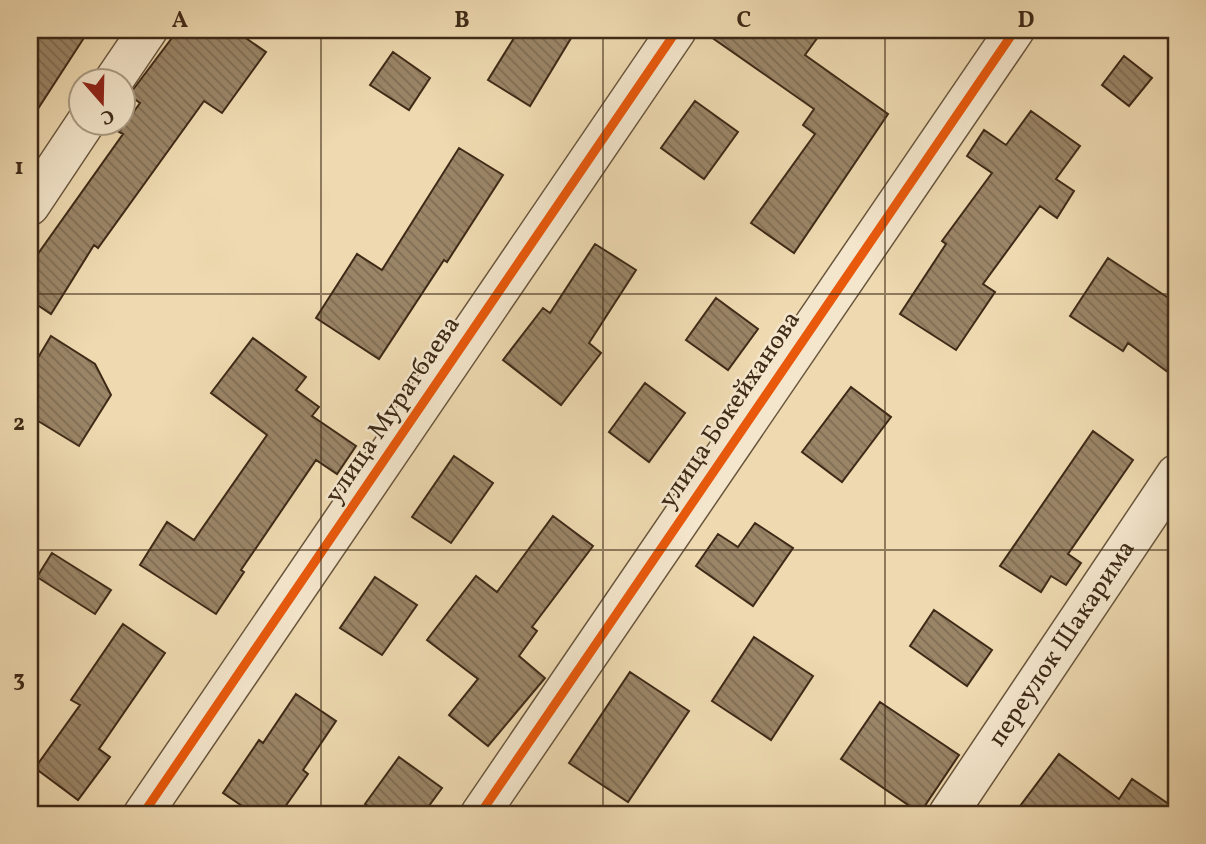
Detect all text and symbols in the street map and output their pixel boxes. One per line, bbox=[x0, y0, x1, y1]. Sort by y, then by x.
text: A bbox=[172, 5, 188, 37]
text: B bbox=[454, 5, 470, 37]
text: C bbox=[737, 5, 751, 37]
text: D bbox=[1018, 5, 1035, 37]
north arrow bbox=[66, 66, 136, 136]
text: С bbox=[97, 102, 117, 130]
text: 1 bbox=[14, 152, 24, 184]
street label: улица Бокейханова bbox=[650, 304, 810, 516]
street label: улица Муратбаева bbox=[317, 309, 469, 511]
text: 2 bbox=[13, 408, 25, 440]
street label: переулок Шакарима bbox=[980, 533, 1144, 754]
text: 3 bbox=[13, 664, 25, 696]

